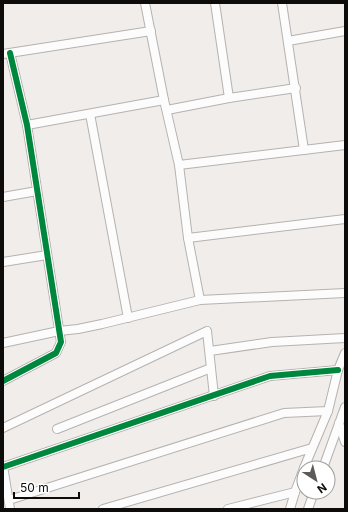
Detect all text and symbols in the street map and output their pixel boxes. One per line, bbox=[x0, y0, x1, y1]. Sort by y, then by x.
north arrow bbox=[296, 460, 336, 500]
scale bar bbox=[14, 474, 79, 500]
text: 50 m bbox=[20, 480, 49, 495]
text: N bbox=[314, 480, 329, 496]

